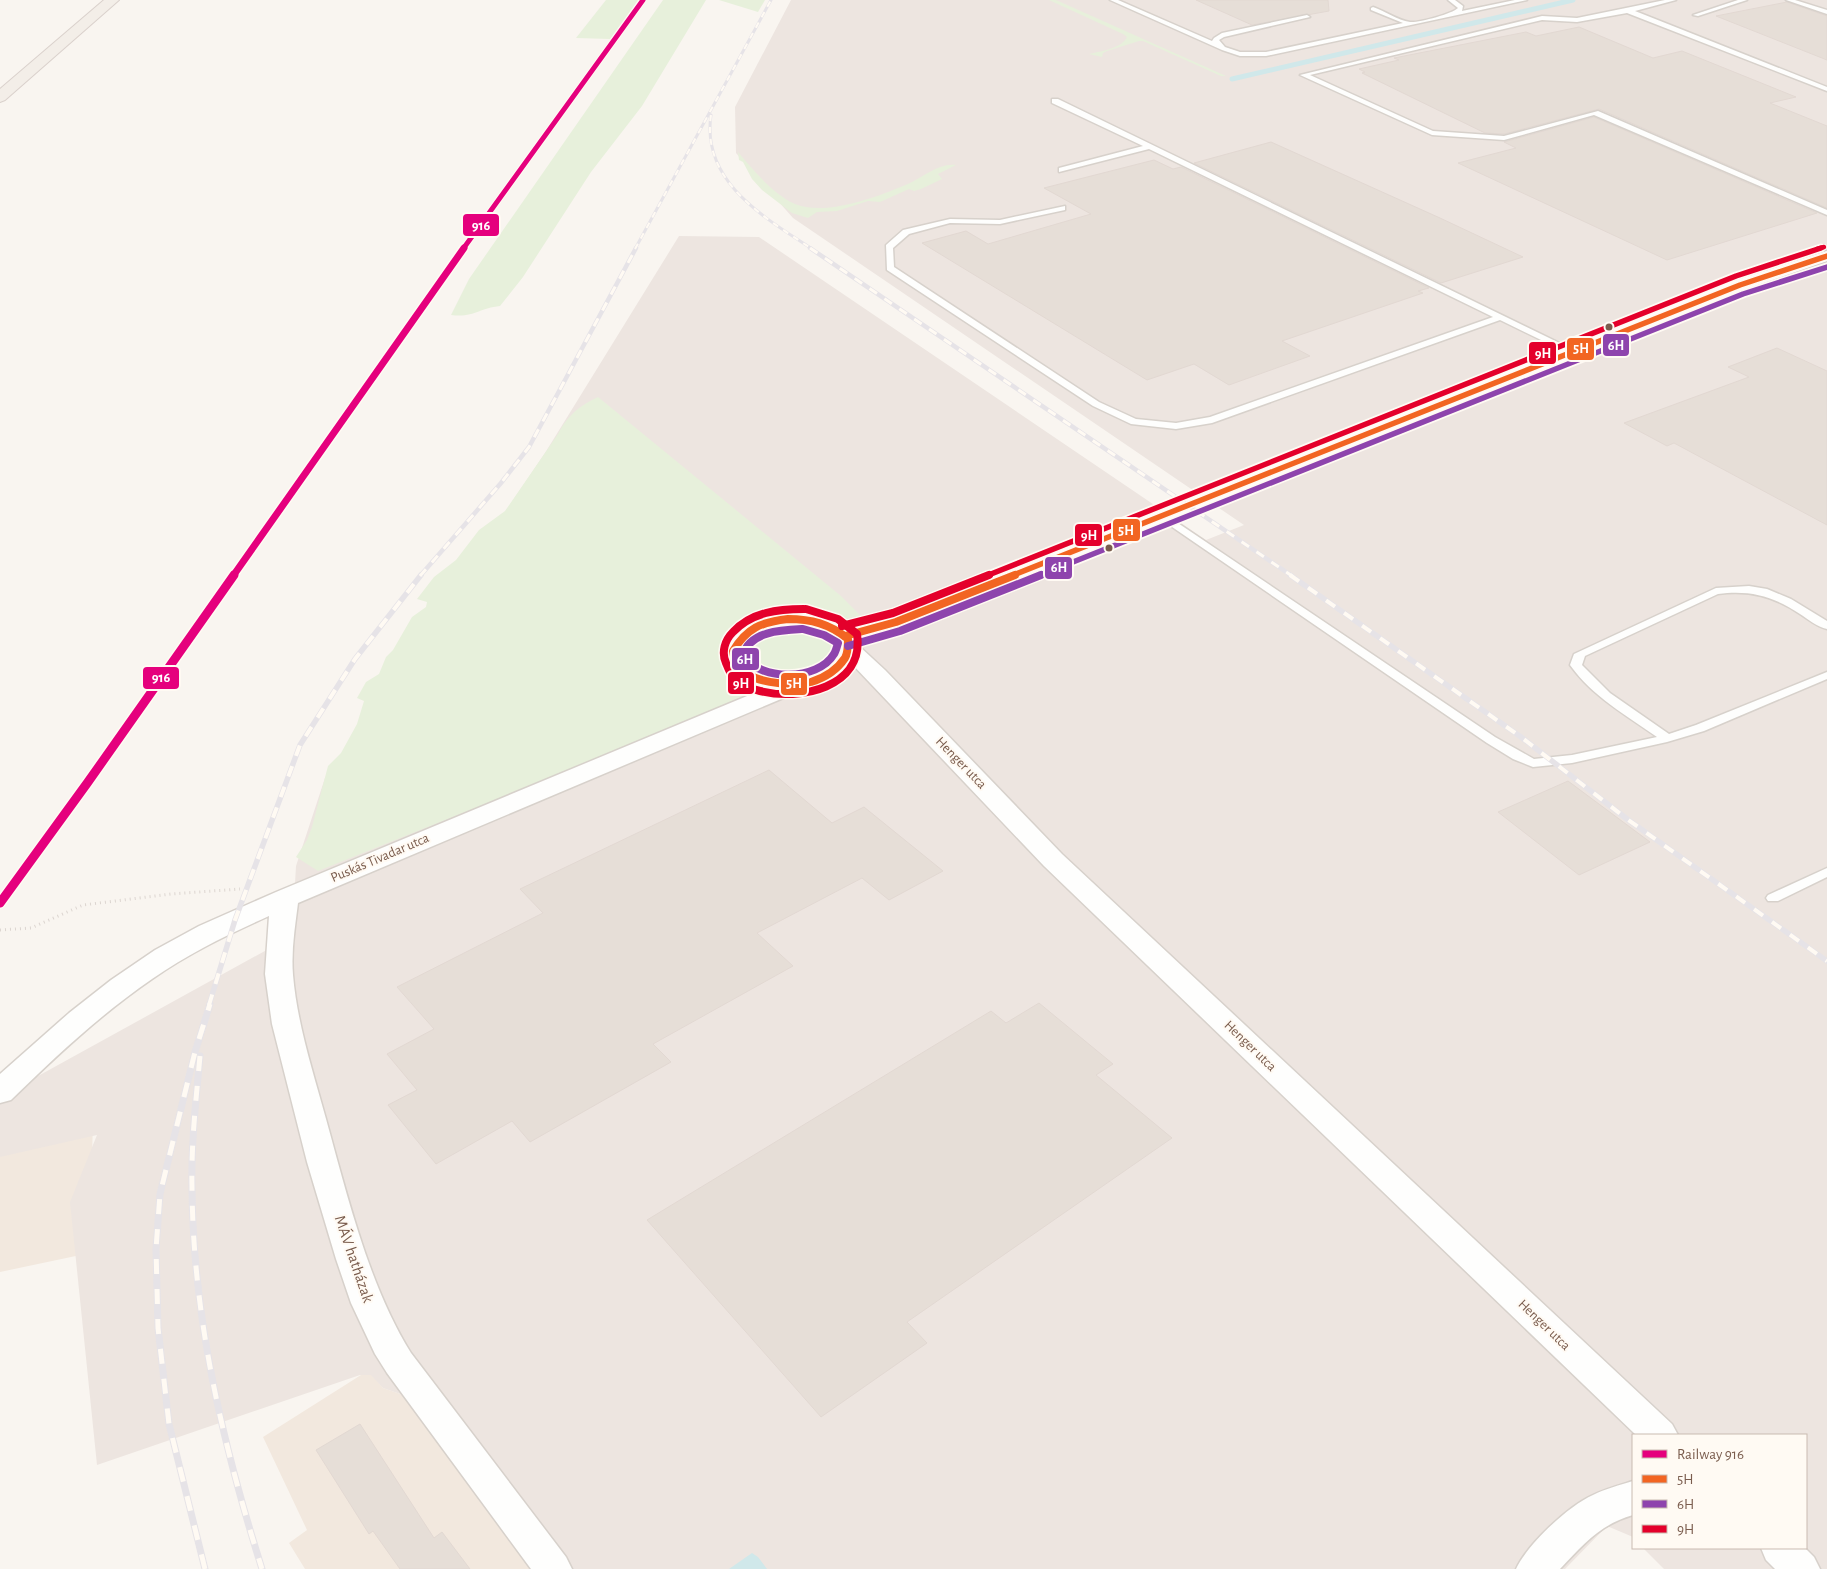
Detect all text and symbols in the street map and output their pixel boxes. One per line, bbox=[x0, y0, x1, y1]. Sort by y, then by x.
line badge: 916 bbox=[462, 213, 500, 237]
text: 916 bbox=[472, 219, 491, 233]
unlabelled marker bbox=[1604, 322, 1614, 332]
line badge: 6H bbox=[1602, 333, 1630, 357]
line badge: 5H bbox=[1566, 337, 1595, 361]
text: 6H bbox=[1608, 339, 1624, 353]
line badge: 9H bbox=[1528, 341, 1557, 365]
text: 5H bbox=[1573, 342, 1589, 356]
text: 9H bbox=[1535, 347, 1551, 361]
line badge: 5H bbox=[1112, 518, 1141, 542]
line badge: 9H bbox=[1074, 523, 1103, 547]
text: 5H bbox=[1118, 524, 1134, 538]
text: 9H bbox=[1081, 529, 1097, 543]
unlabelled marker bbox=[1104, 543, 1114, 553]
line badge: 6H bbox=[1044, 556, 1073, 580]
text: 6H bbox=[1051, 561, 1067, 575]
line badge: 6H bbox=[731, 647, 760, 671]
text: 6H bbox=[737, 653, 753, 667]
line badge: 916 bbox=[142, 666, 180, 690]
text: 916 bbox=[152, 671, 171, 685]
line badge: 9H bbox=[727, 671, 755, 695]
line badge: 5H bbox=[780, 672, 808, 696]
text: 9H bbox=[733, 677, 749, 691]
text: 5H bbox=[786, 677, 802, 691]
street label: Henger utca bbox=[933, 734, 989, 792]
street label: Puskás Tivadar utca bbox=[329, 831, 432, 885]
street label: Henger utca bbox=[1221, 1018, 1279, 1074]
street label: MÁV hatházak bbox=[332, 1213, 378, 1305]
street label: Henger utca bbox=[1515, 1297, 1573, 1353]
legend bbox=[1632, 1434, 1807, 1549]
text: Railway 916 bbox=[1677, 1447, 1744, 1462]
text: 5H bbox=[1677, 1472, 1694, 1487]
text: 6H bbox=[1677, 1497, 1694, 1512]
text: 9H bbox=[1677, 1522, 1694, 1537]

